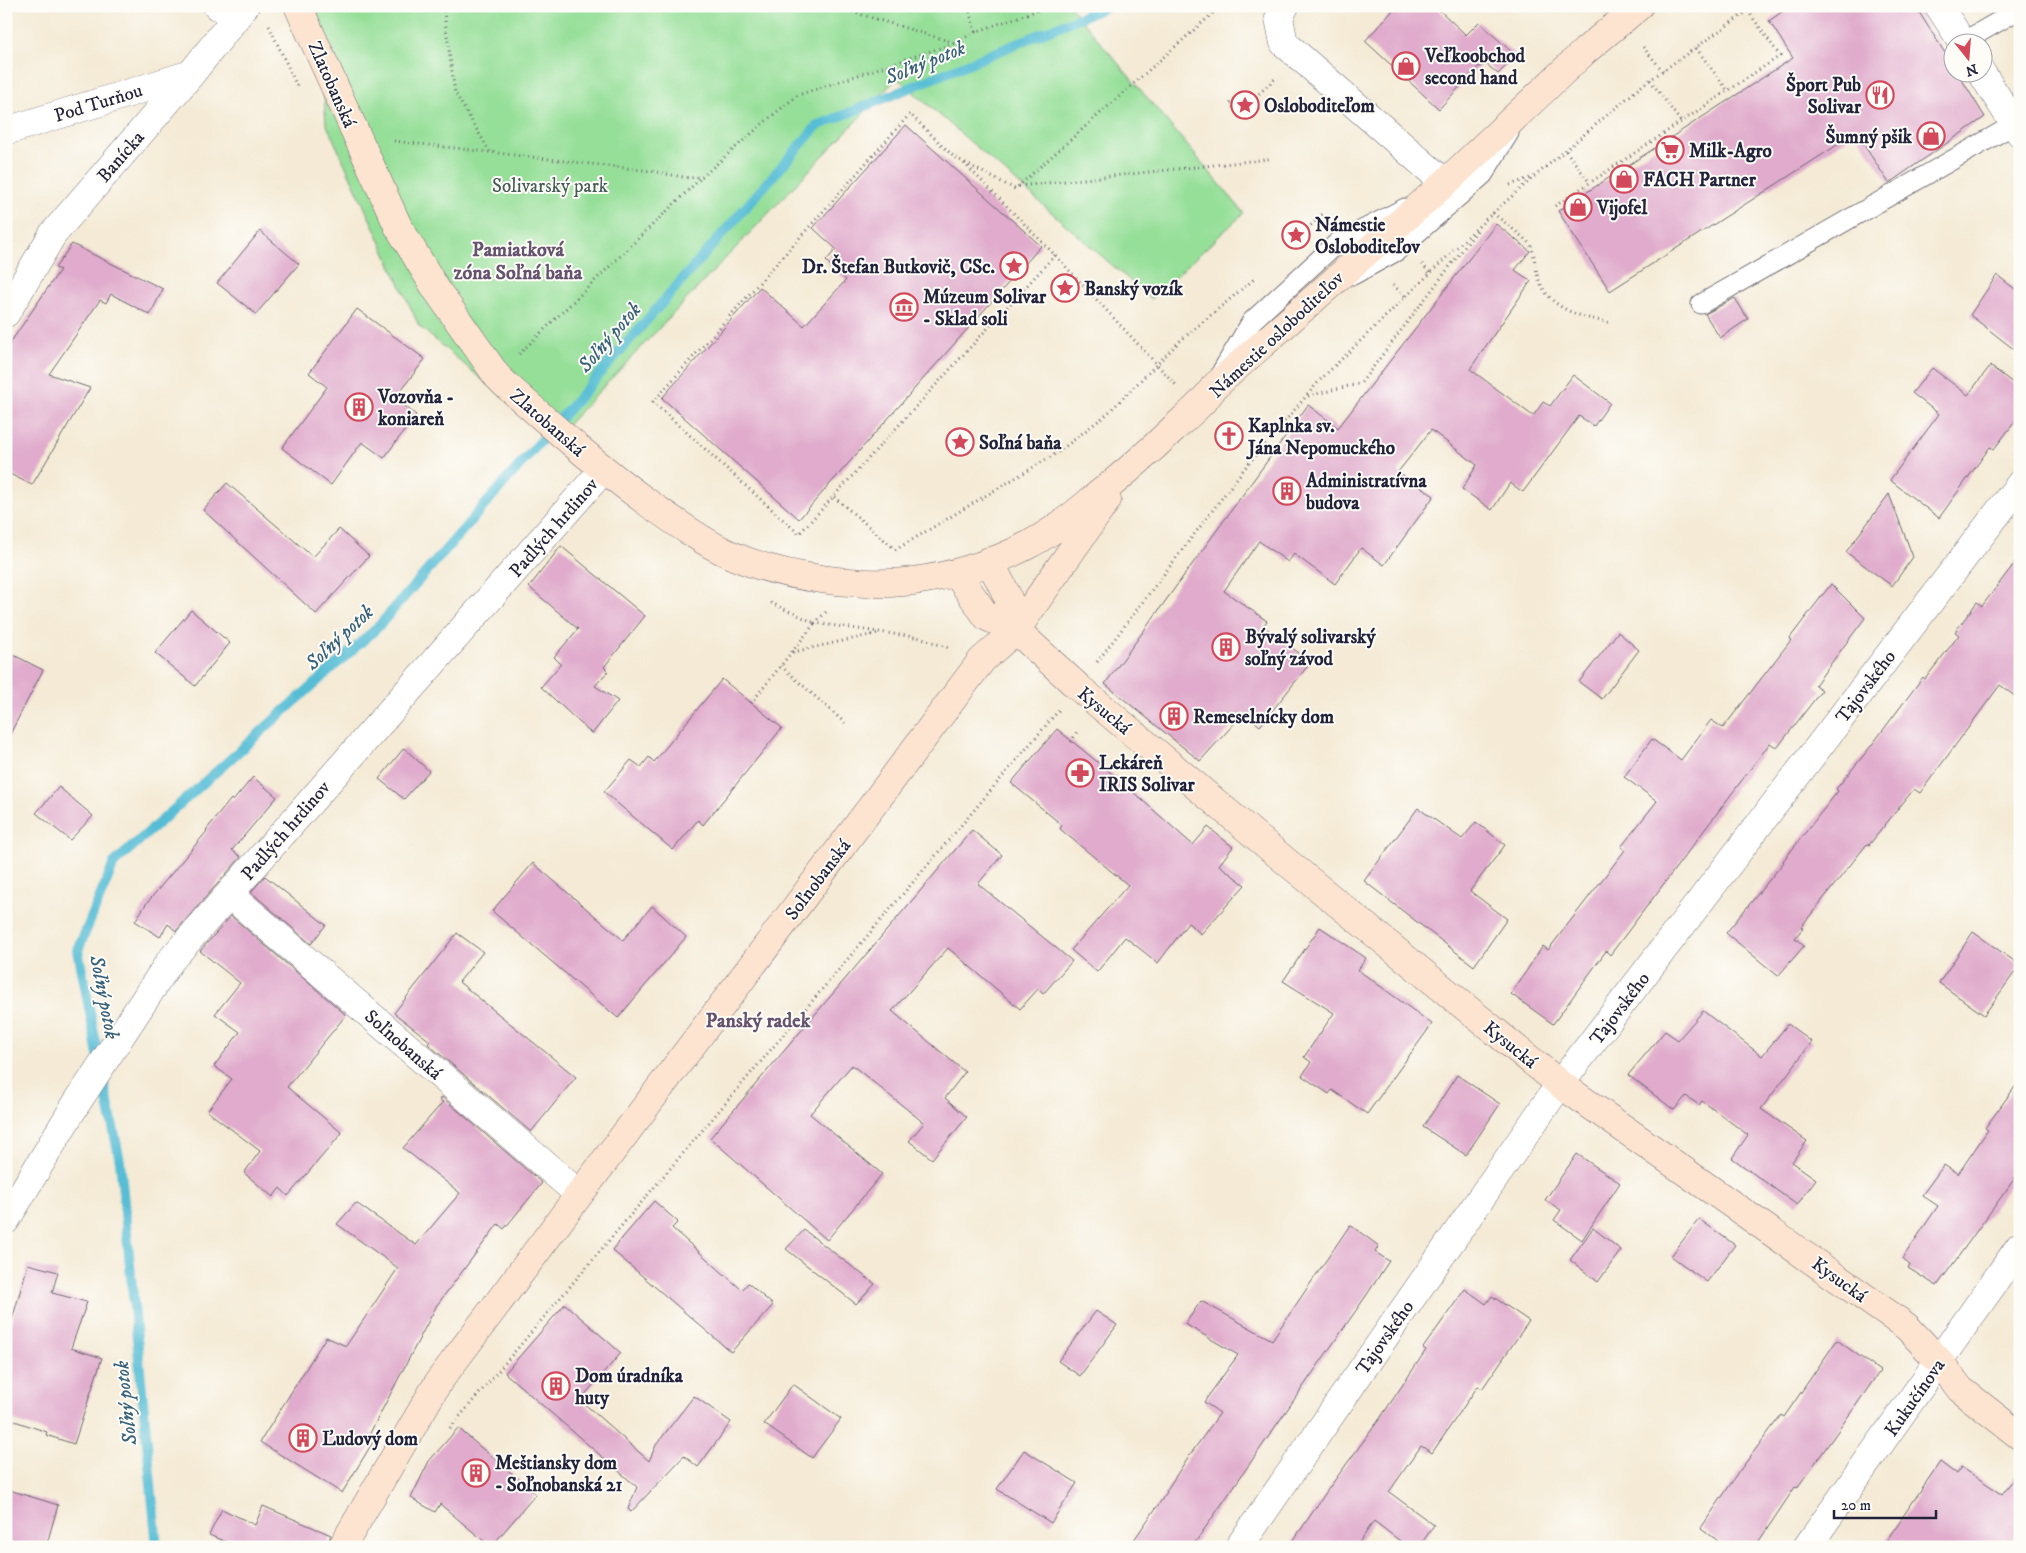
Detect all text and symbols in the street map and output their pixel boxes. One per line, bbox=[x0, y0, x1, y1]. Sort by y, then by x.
north arrow bbox=[1944, 32, 1994, 82]
water label: Soľný potok bbox=[881, 36, 970, 91]
street label: Zlatobanská bbox=[302, 38, 361, 131]
place label: Veľkoobchod second hand bbox=[1424, 45, 1526, 90]
shop icon: Veľkoobchod second hand bbox=[1391, 51, 1421, 81]
text: N bbox=[1963, 59, 1980, 80]
place label: Šport Pub Solivar bbox=[1786, 72, 1862, 119]
street label: Pod Turňou bbox=[52, 79, 145, 128]
restaurant icon: Šport Pub Solivar bbox=[1865, 80, 1895, 110]
place icon: Osloboditeľom bbox=[1230, 90, 1260, 120]
place label: Osloboditeľom bbox=[1264, 95, 1376, 118]
shop icon: Šumný pšik bbox=[1916, 121, 1946, 151]
place label: Šumný pšik bbox=[1825, 124, 1913, 149]
street label: Banícka bbox=[93, 127, 150, 187]
supermarket icon: Milk-Agro bbox=[1655, 135, 1685, 165]
place label: Milk-Agro bbox=[1689, 140, 1772, 163]
shop icon: FACH Partner bbox=[1609, 164, 1639, 194]
place label: FACH Partner bbox=[1643, 169, 1757, 192]
park label: Solivarský park bbox=[492, 175, 609, 198]
shop icon: Vijofel bbox=[1563, 192, 1593, 222]
place label: Vijofel bbox=[1596, 197, 1647, 221]
place label: Námestie Osloboditeľov bbox=[1315, 214, 1421, 259]
place icon: Námestie Osloboditeľov bbox=[1281, 220, 1311, 250]
district label: Pamiatková zóna Soľná baňa bbox=[454, 238, 583, 286]
place icon: Dr. Štefan Butkovič, CSc. bbox=[999, 251, 1029, 281]
place label: Dr. Štefan Butkovič, CSc. bbox=[802, 254, 995, 279]
street label: Námestie osloboditeľov bbox=[1205, 267, 1349, 403]
place icon: Banský vozík bbox=[1050, 273, 1080, 303]
place label: Banský vozík bbox=[1084, 278, 1184, 301]
place label: Múzeum Solivar - Sklad soli bbox=[923, 286, 1047, 331]
museum icon: Múzeum Solivar - Sklad soli bbox=[889, 292, 919, 322]
water label: Soľný potok bbox=[572, 297, 648, 379]
street label: Zlatobanská bbox=[505, 384, 589, 462]
place label: Vozovňa - koniareň bbox=[377, 386, 454, 431]
building icon: Vozovňa - koniareň bbox=[344, 392, 374, 422]
place label: Kaplnka sv. Jána Nepomuckého bbox=[1246, 415, 1395, 460]
church icon: Kaplnka sv. Jána Nepomuckého bbox=[1214, 421, 1244, 451]
place icon: Soľná baňa bbox=[945, 427, 975, 457]
place label: Soľná baňa bbox=[979, 432, 1062, 455]
place label: Administratívna budova bbox=[1305, 470, 1427, 515]
street label: Padlých hrdinov bbox=[505, 473, 604, 582]
building icon: Administratívna budova bbox=[1272, 476, 1302, 506]
water label: Soľný potok bbox=[300, 600, 380, 677]
place label: Bývalý solivarský soľný závod bbox=[1245, 626, 1376, 671]
building icon: Bývalý solivarský soľný závod bbox=[1211, 632, 1241, 662]
street label: Tajovského bbox=[1831, 646, 1901, 728]
street label: Kysucká bbox=[1073, 682, 1135, 740]
building icon: Remeselnícky dom bbox=[1159, 701, 1189, 731]
place label: Remeselnícky dom bbox=[1193, 706, 1335, 729]
place label: Lekáreň IRIS Solivar bbox=[1099, 752, 1196, 797]
pharmacy icon: Lekáreň IRIS Solivar bbox=[1065, 758, 1095, 788]
street label: Padlých hrdinov bbox=[237, 776, 336, 885]
street label: Soľnobanská bbox=[780, 835, 856, 925]
water label: Soľný potok bbox=[83, 952, 124, 1042]
street label: Tajovského bbox=[1585, 968, 1655, 1050]
street label: Soľnobanská bbox=[360, 1005, 446, 1085]
district label: Panský radek bbox=[705, 1009, 812, 1034]
street label: Kysucká bbox=[1478, 1016, 1542, 1074]
street label: Kysucká bbox=[1807, 1252, 1871, 1308]
street label: Tajovského bbox=[1351, 1296, 1419, 1379]
street label: Kukučínova bbox=[1880, 1355, 1950, 1441]
water label: Soľný potok bbox=[110, 1359, 143, 1447]
place label: Dom úradníka huty bbox=[574, 1365, 684, 1410]
building icon: Dom úradníka huty bbox=[541, 1371, 571, 1401]
building icon: Ľudový dom bbox=[288, 1423, 318, 1453]
place label: Ľudový dom bbox=[322, 1428, 419, 1451]
place label: Meštiansky dom - Soľnobanská 21 bbox=[495, 1452, 622, 1497]
building icon: Meštiansky dom - Soľnobanská 21 bbox=[461, 1458, 491, 1488]
scale bar bbox=[1834, 1488, 1936, 1520]
text: 20 m bbox=[1841, 1496, 1871, 1515]

